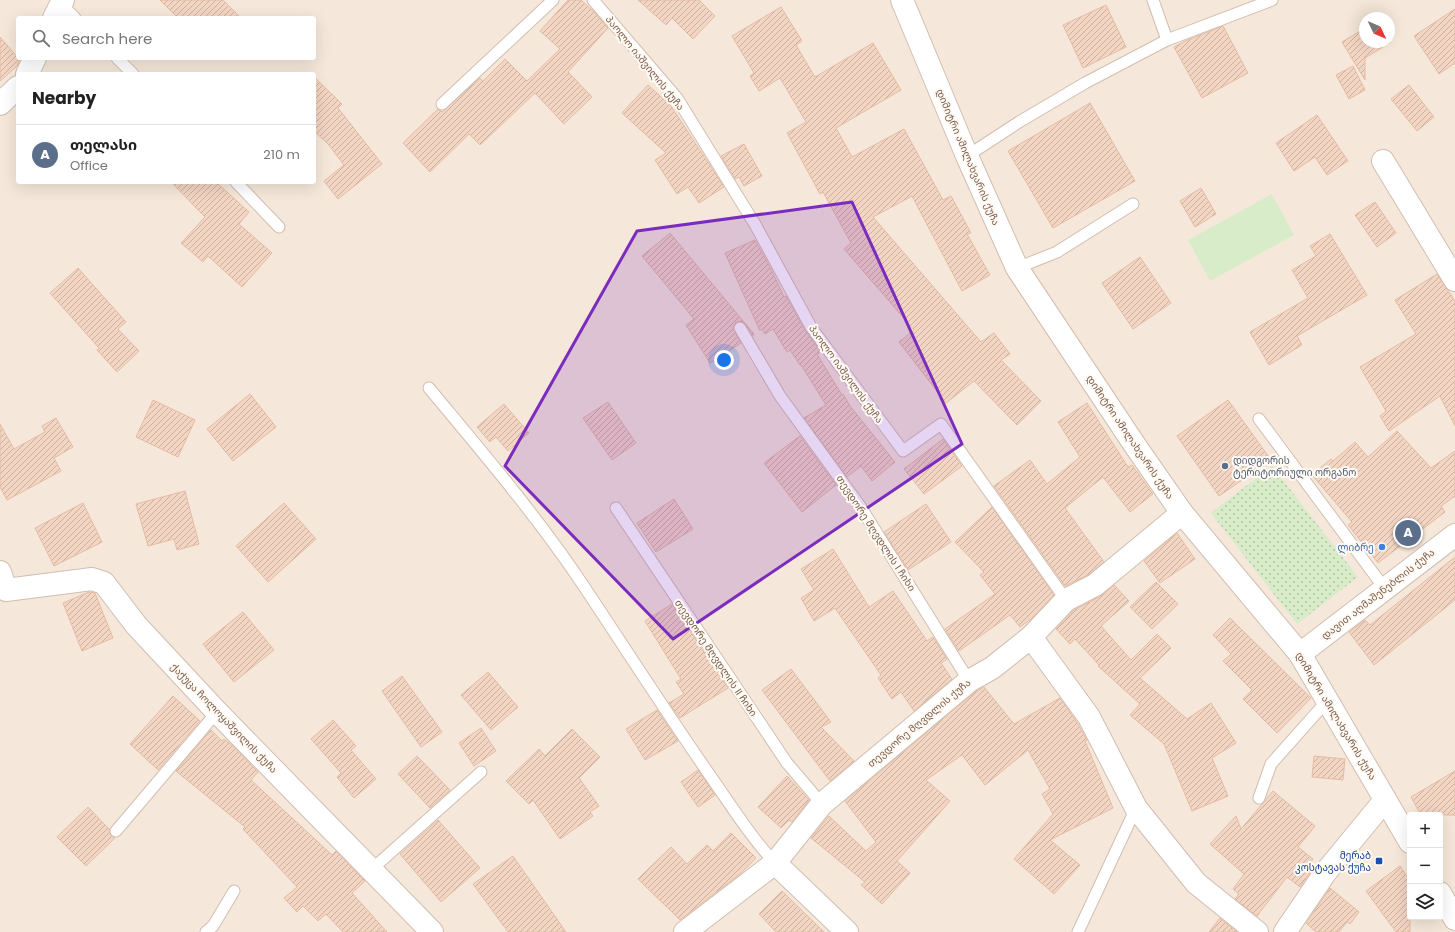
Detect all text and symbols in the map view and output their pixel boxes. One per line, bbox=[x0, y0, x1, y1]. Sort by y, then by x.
street label: პაოლო იაშვილის ქუჩა bbox=[602, 12, 688, 114]
north arrow bbox=[1359, 12, 1395, 48]
search box bbox=[16, 16, 316, 60]
icon: search bbox=[30, 27, 52, 49]
text: Search here bbox=[62, 28, 152, 49]
text: Nearby bbox=[32, 86, 96, 110]
street label: დიმიტრი ამილახვარის ქუჩა bbox=[932, 86, 1004, 228]
text: თელასი bbox=[70, 134, 137, 155]
text: A bbox=[40, 145, 50, 164]
text: 210 m bbox=[263, 145, 300, 164]
text: Office bbox=[70, 156, 108, 175]
street label: პაოლო იაშვილის ქუჩა bbox=[805, 322, 887, 426]
your location bbox=[714, 350, 734, 370]
street label: დიმიტრი ამილახვარის ქუჩა bbox=[1083, 372, 1177, 502]
place label: დიდგორის ტერიტორიული ორგანო bbox=[1233, 453, 1356, 480]
marker: დიდგორის ტერიტორიული ორგანო bbox=[1220, 461, 1230, 471]
street label: თევდორე მღვდლის I ჩიხი bbox=[833, 472, 919, 594]
pin: A bbox=[1395, 518, 1421, 548]
place label: ლიბრე bbox=[1338, 540, 1374, 555]
marker: ლიბრე bbox=[1377, 542, 1387, 552]
street label: დავით აღმაშენებლის ქუჩა bbox=[1318, 545, 1438, 643]
street label: თევდორე მღვდლის II ჩიხი bbox=[671, 596, 761, 720]
street label: დიმიტრი ამილახვარის ქუჩა bbox=[1292, 649, 1380, 783]
street label: ქაქუცა ჩოლოყაშვილის ქუჩა bbox=[167, 660, 281, 776]
street label: თევდორე მღვდლის ქუჩა bbox=[864, 675, 974, 771]
map controls bbox=[1407, 812, 1443, 920]
button: + bbox=[1407, 812, 1443, 848]
place label: მერაბ კოსტავას ქუჩა bbox=[1295, 848, 1371, 875]
button: − bbox=[1407, 848, 1443, 884]
marker: მერაბ კოსტავას ქუჩა bbox=[1374, 856, 1384, 866]
button: layers bbox=[1407, 884, 1443, 920]

